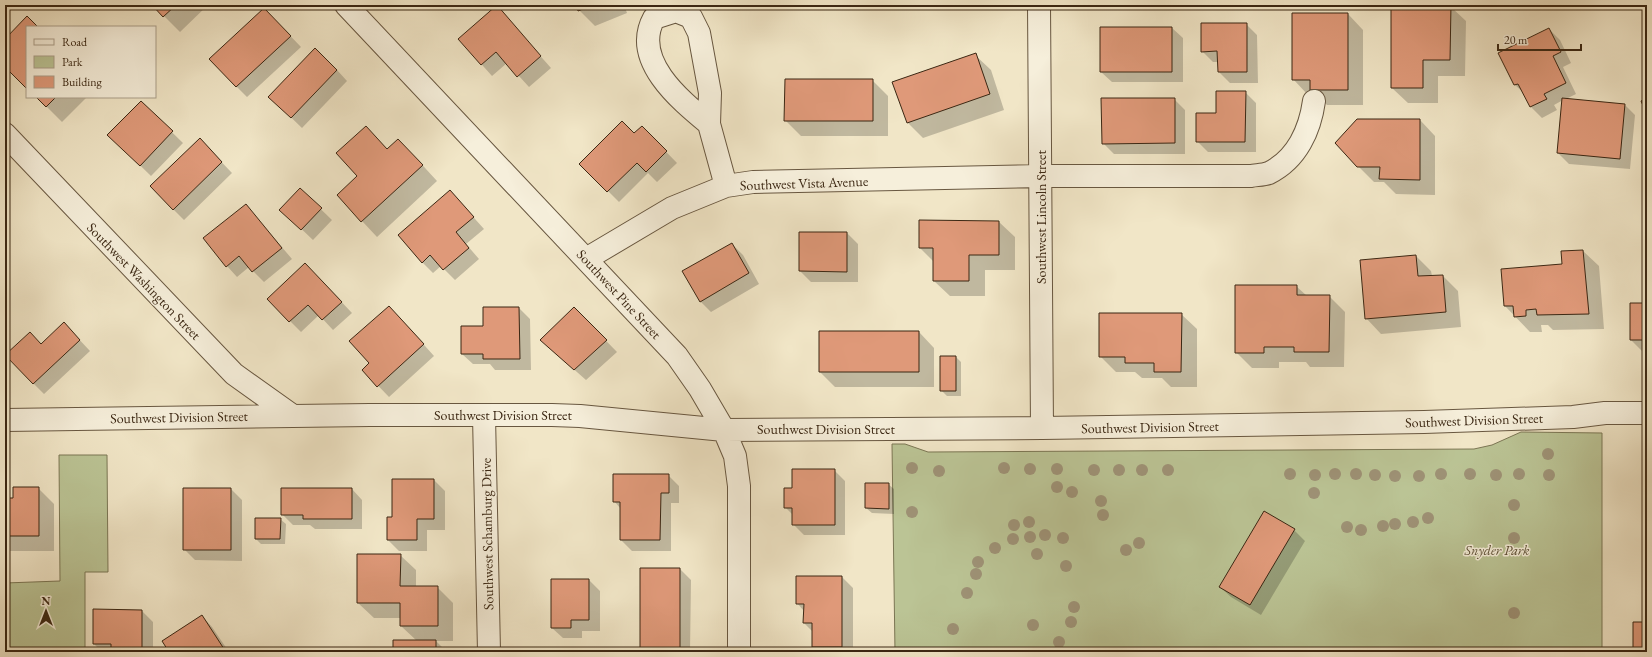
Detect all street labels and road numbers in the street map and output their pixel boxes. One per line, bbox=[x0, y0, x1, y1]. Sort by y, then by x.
street label: Southwest Lincoln Street bbox=[1032, 149, 1050, 284]
street label: Southwest Vista Avenue bbox=[739, 172, 869, 194]
street label: Southwest Washington Street bbox=[83, 218, 205, 344]
street label: Southwest Pine Street bbox=[573, 245, 666, 343]
street label: Southwest Division Street bbox=[434, 406, 573, 424]
street label: Southwest Division Street bbox=[110, 407, 249, 427]
street label: Southwest Division Street bbox=[1405, 409, 1544, 431]
street label: Southwest Division Street bbox=[1081, 417, 1220, 437]
street label: Southwest Division Street bbox=[757, 420, 896, 438]
street label: Southwest Schamburg Drive bbox=[477, 457, 497, 610]

